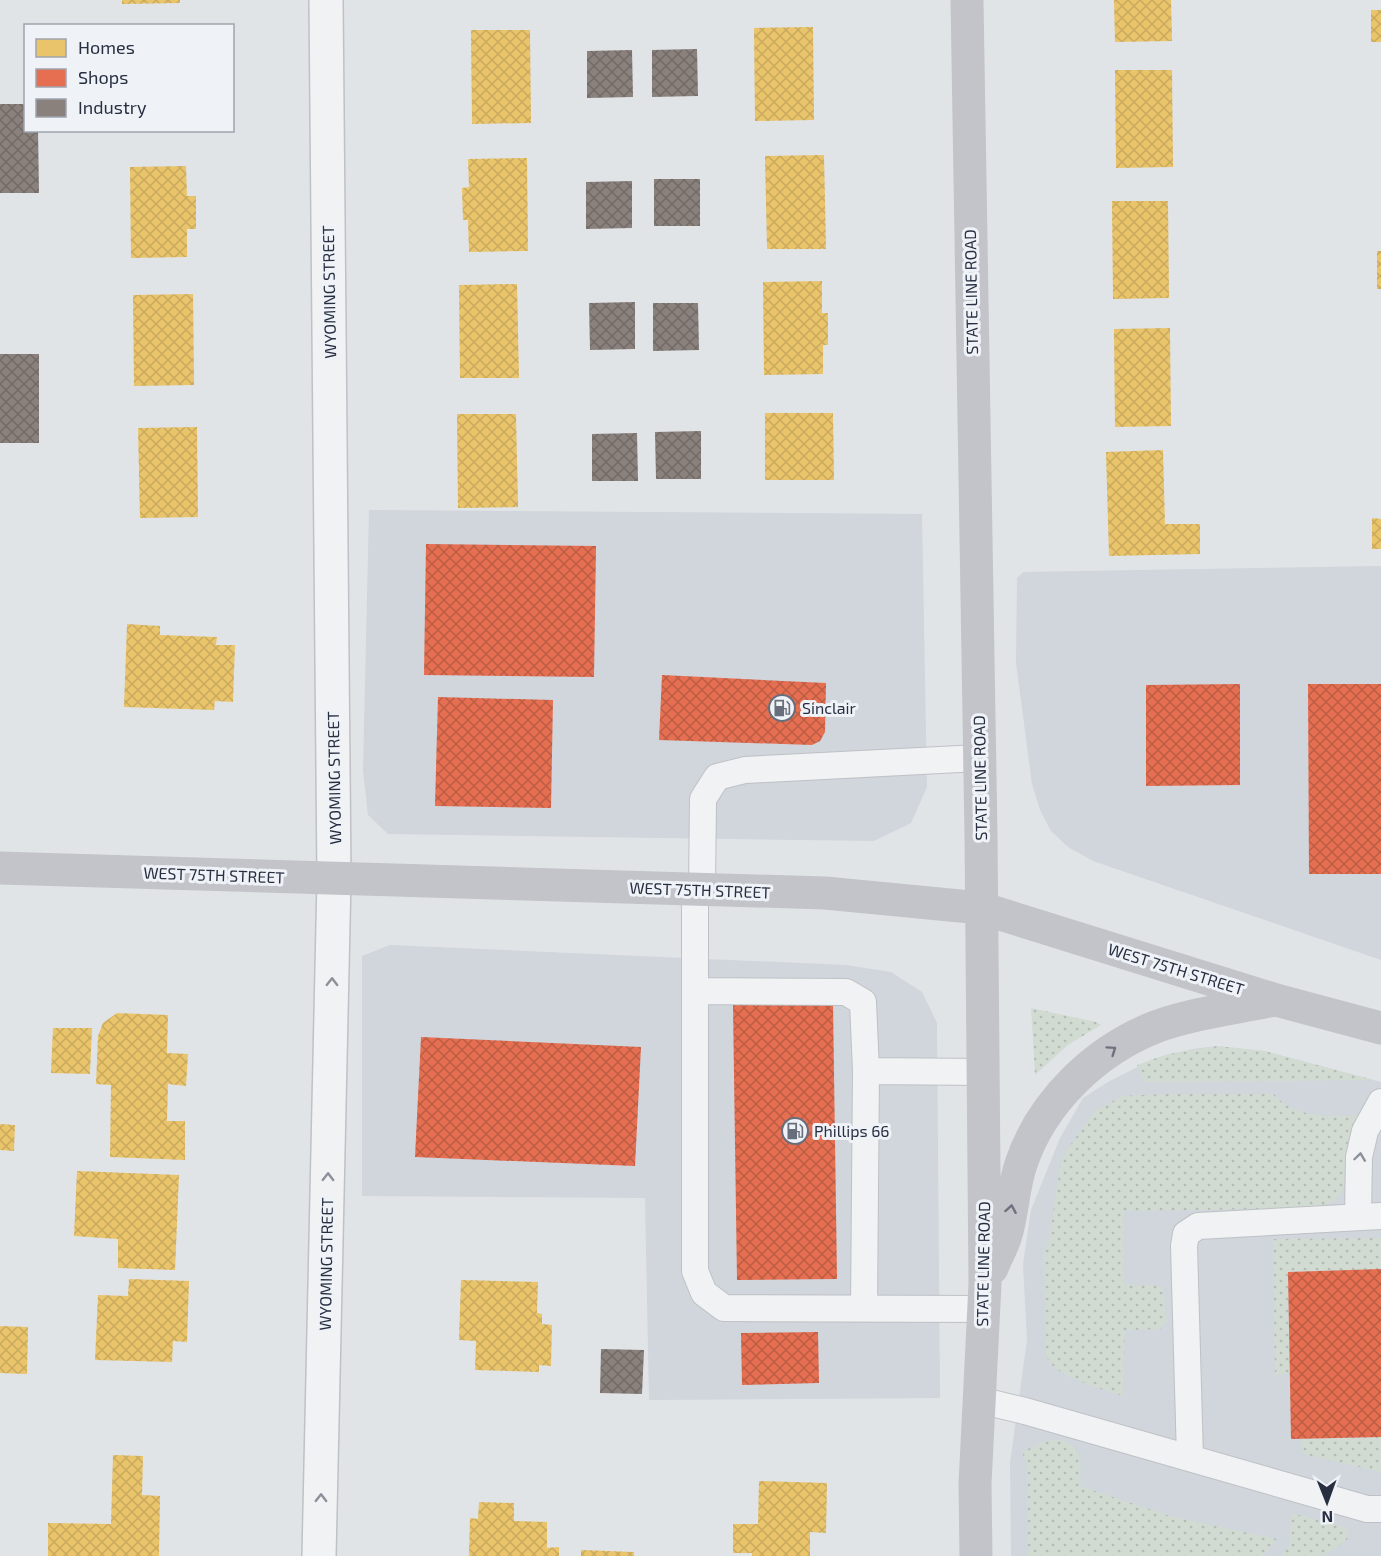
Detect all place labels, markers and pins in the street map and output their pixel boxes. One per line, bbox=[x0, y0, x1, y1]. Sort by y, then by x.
fuel station icon: Sinclair bbox=[767, 693, 797, 723]
place label: Sinclair bbox=[802, 698, 857, 717]
fuel station icon: Phillips 66 bbox=[780, 1116, 810, 1146]
place label: Phillips 66 bbox=[814, 1121, 889, 1140]

